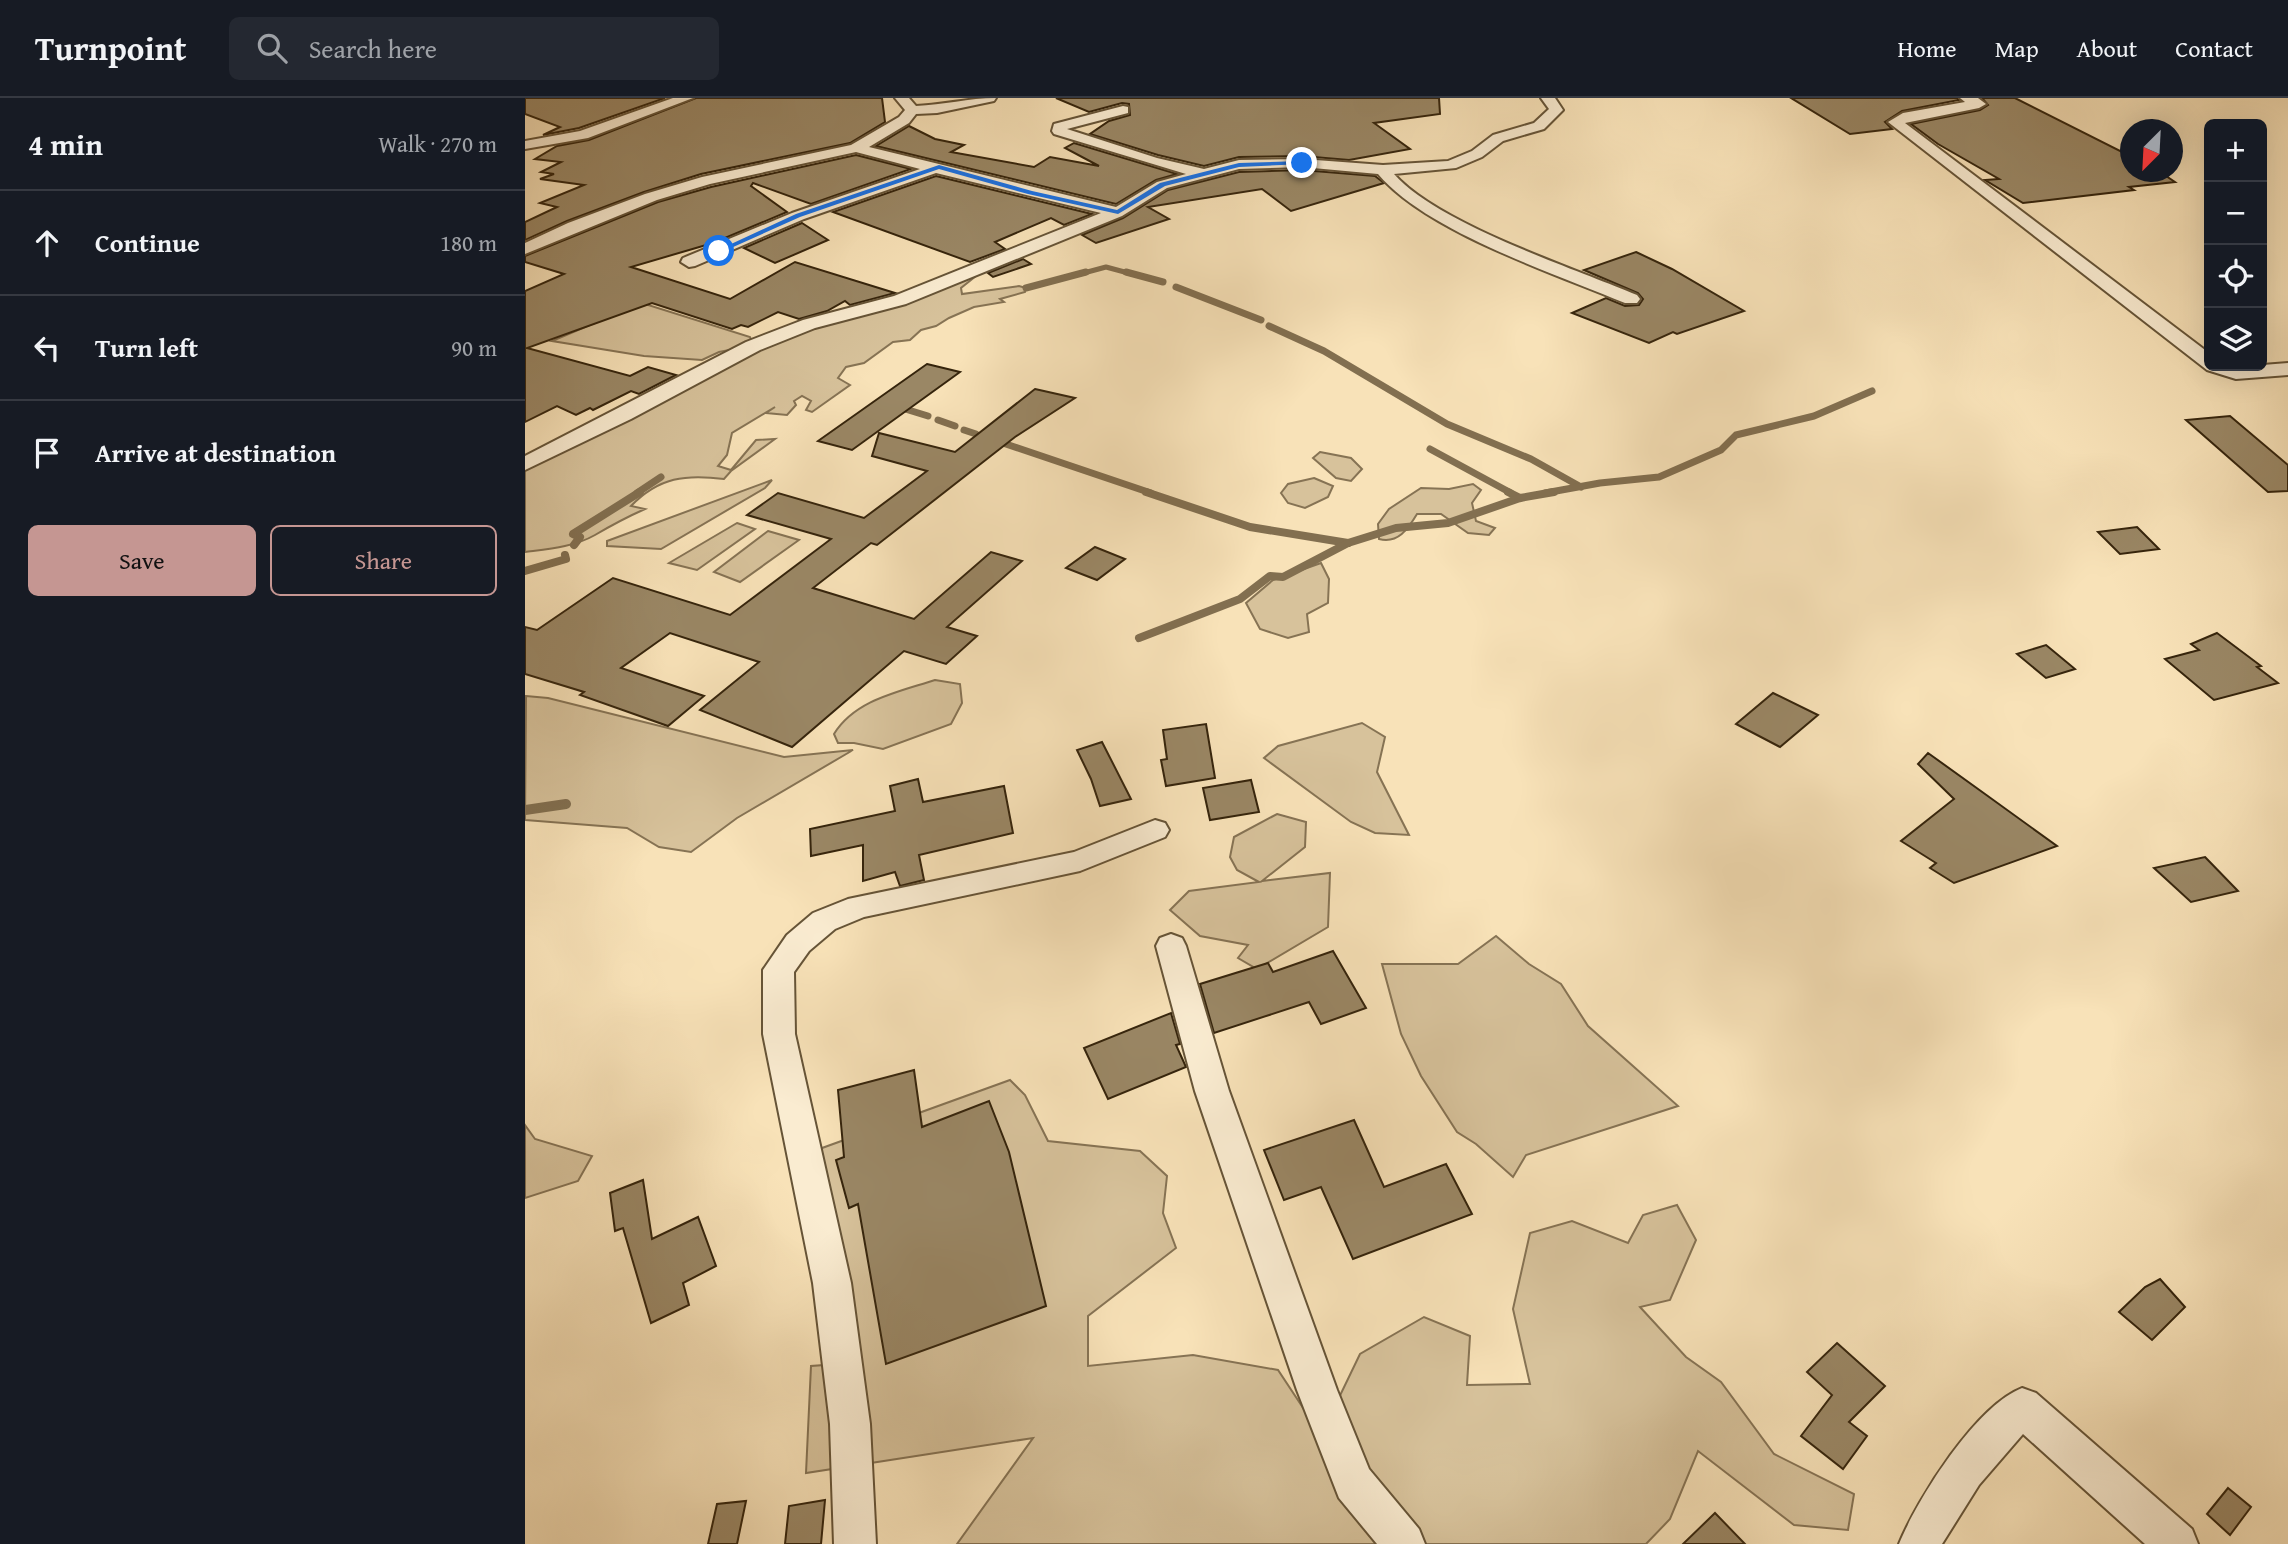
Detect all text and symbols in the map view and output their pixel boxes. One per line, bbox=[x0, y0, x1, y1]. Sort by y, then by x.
search box bbox=[229, 17, 719, 80]
text: Turnpoint bbox=[35, 24, 187, 72]
icon: search bbox=[253, 29, 291, 67]
text: Search here bbox=[309, 29, 437, 68]
text: Home bbox=[1898, 31, 1957, 66]
text: Map bbox=[1995, 31, 2039, 66]
text: About bbox=[2077, 31, 2137, 66]
text: Contact bbox=[2175, 31, 2253, 66]
north arrow bbox=[2120, 119, 2183, 182]
map controls bbox=[2204, 119, 2267, 371]
button: + bbox=[2204, 119, 2267, 182]
text: 4 min bbox=[28, 122, 103, 166]
text: Walk · 270 m bbox=[378, 127, 497, 160]
route end bbox=[1286, 147, 1317, 178]
button: − bbox=[2204, 182, 2267, 245]
text: Continue bbox=[95, 223, 200, 262]
icon: ahead bbox=[28, 224, 66, 262]
text: 180 m bbox=[440, 226, 497, 259]
route start bbox=[703, 235, 734, 266]
button: locate bbox=[2204, 245, 2267, 308]
button: layers bbox=[2204, 308, 2267, 371]
text: Turn left bbox=[95, 328, 198, 367]
icon: left bbox=[28, 329, 66, 367]
text: 90 m bbox=[451, 331, 497, 364]
text: Arrive at destination bbox=[95, 433, 336, 472]
icon: arrive bbox=[28, 434, 66, 472]
button: Save bbox=[28, 525, 256, 596]
button: Share bbox=[270, 525, 497, 596]

